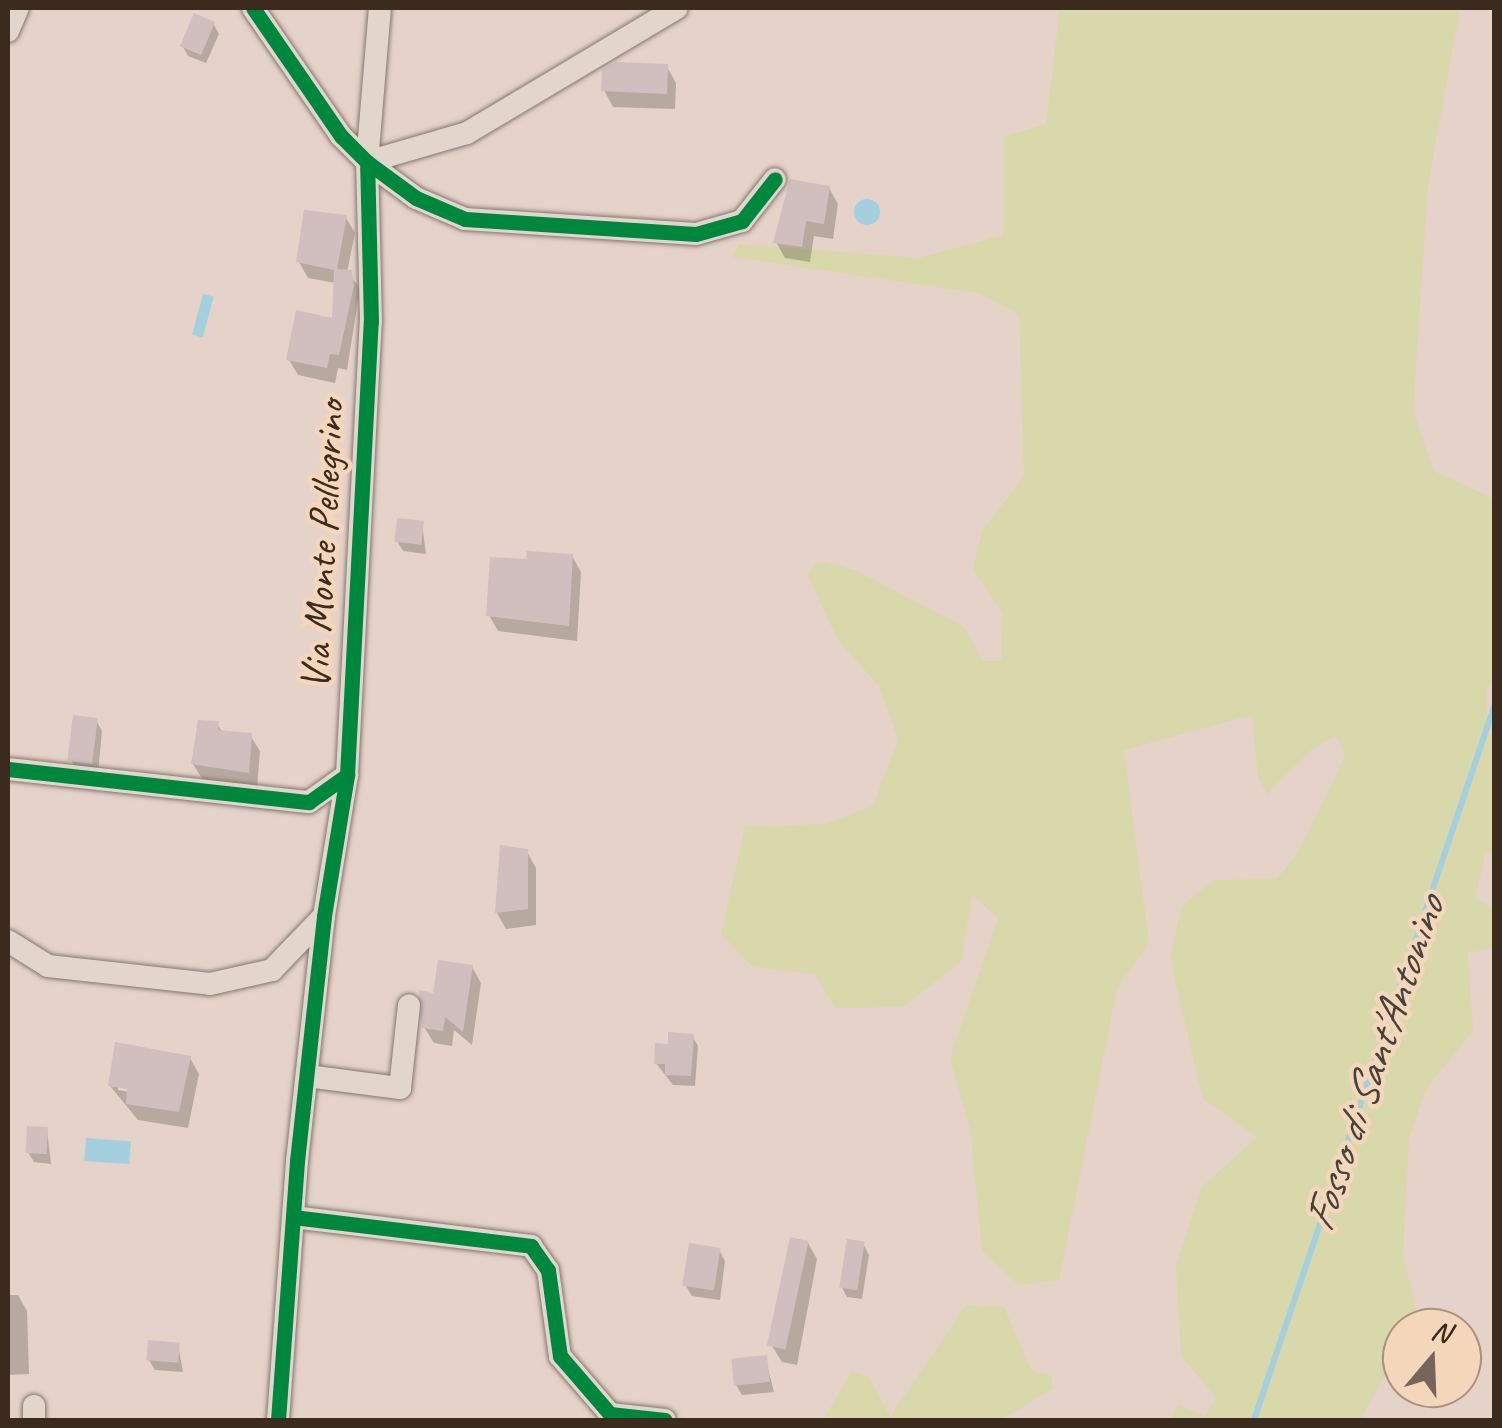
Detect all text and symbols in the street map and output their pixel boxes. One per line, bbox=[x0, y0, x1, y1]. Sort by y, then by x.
street label: Via Monte Pellegrino bbox=[290, 399, 356, 691]
water label: Fosso di Sant'Antonino bbox=[1292, 890, 1456, 1238]
north arrow bbox=[1382, 1308, 1482, 1408]
text: N bbox=[1427, 1312, 1455, 1350]

